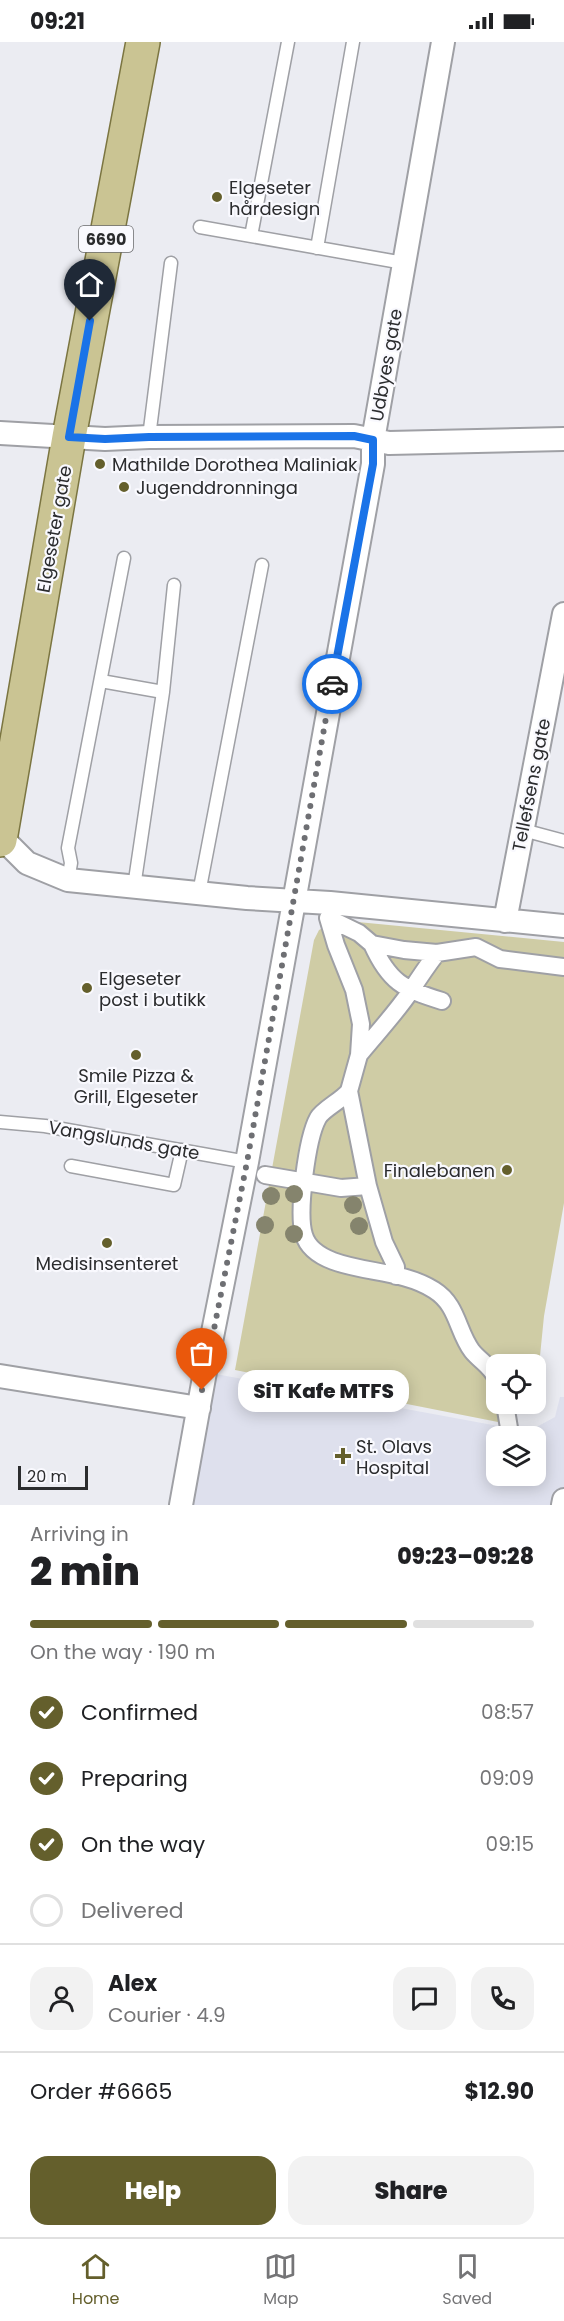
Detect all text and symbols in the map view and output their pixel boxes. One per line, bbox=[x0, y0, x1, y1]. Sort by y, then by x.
text: 09:21 bbox=[30, 6, 85, 37]
place label: Elgeseter hårdesign bbox=[229, 175, 320, 221]
marker: Elgeseter hårdesign bbox=[210, 190, 224, 204]
road number: 6690 bbox=[79, 226, 133, 252]
pin bbox=[64, 259, 115, 321]
icon: home bbox=[73, 268, 106, 301]
street label: Udbyes gate bbox=[364, 307, 408, 423]
place label: Mathilde Dorothea Maliniak bbox=[112, 452, 358, 477]
marker: Mathilde Dorothea Maliniak bbox=[93, 457, 107, 471]
street label: Elgeseter gate bbox=[31, 463, 77, 595]
place label: Jugenddronninga bbox=[136, 475, 298, 500]
marker: Jugenddronninga bbox=[117, 480, 131, 494]
courier bbox=[302, 654, 362, 714]
icon: car bbox=[316, 668, 349, 701]
street label: Tellefsens gate bbox=[506, 716, 556, 854]
place label: Elgeseter post i butikk bbox=[99, 966, 207, 1012]
marker: Elgeseter post i butikk bbox=[80, 981, 94, 995]
marker: Smile Pizza & Grill, Elgeseter bbox=[129, 1048, 143, 1062]
place label: Smile Pizza & Grill, Elgeseter bbox=[74, 1063, 198, 1109]
street label: Vangslunds gate bbox=[46, 1114, 202, 1166]
place label: Finalebanen bbox=[384, 1158, 495, 1183]
marker: Finalebanen bbox=[500, 1163, 514, 1177]
marker: Medisinsenteret bbox=[100, 1236, 114, 1250]
place label: Medisinsenteret bbox=[36, 1251, 178, 1276]
pin bbox=[176, 1328, 227, 1390]
icon: bag bbox=[185, 1337, 218, 1370]
map controls bbox=[486, 1354, 546, 1486]
button: locate bbox=[486, 1354, 546, 1414]
callout: SiT Kafe MTFS bbox=[238, 1369, 409, 1411]
text: SiT Kafe MTFS bbox=[253, 1377, 394, 1405]
button: layers bbox=[486, 1426, 546, 1486]
place label: St. Olavs Hospital bbox=[356, 1434, 432, 1480]
marker: St. Olavs Hospital bbox=[334, 1447, 352, 1465]
scale bar bbox=[18, 1463, 88, 1490]
text: 20 m bbox=[27, 1465, 67, 1488]
text: Arriving in bbox=[30, 1520, 129, 1548]
text: 09:23–09:28 bbox=[397, 1541, 534, 1572]
text: 2 min bbox=[30, 1544, 140, 1599]
text: On the way · 190 m bbox=[30, 1638, 215, 1666]
icon: check bbox=[30, 1696, 63, 1729]
text: Confirmed bbox=[81, 1697, 198, 1728]
text: 08:57 bbox=[481, 1698, 534, 1726]
icon: check bbox=[30, 1762, 63, 1795]
text: Preparing bbox=[81, 1763, 188, 1794]
text: 09:09 bbox=[479, 1764, 534, 1792]
icon: check bbox=[30, 1828, 63, 1861]
text: On the way bbox=[81, 1829, 205, 1860]
text: 09:15 bbox=[486, 1830, 534, 1858]
text: Delivered bbox=[81, 1895, 184, 1926]
button: person bbox=[30, 1967, 93, 2030]
button: chat bbox=[393, 1967, 456, 2030]
button: phone bbox=[471, 1967, 534, 2030]
text: Alex bbox=[108, 1968, 157, 1999]
text: Courier · 4.9 bbox=[108, 2001, 226, 2029]
text: Order #6665 bbox=[30, 2076, 172, 2107]
text: $12.90 bbox=[465, 2076, 534, 2107]
button: Help bbox=[30, 2156, 276, 2225]
button: Share bbox=[288, 2156, 534, 2225]
tab: Home bbox=[72, 2250, 120, 2311]
tab: Map bbox=[263, 2250, 299, 2311]
tab: Saved bbox=[442, 2250, 492, 2311]

